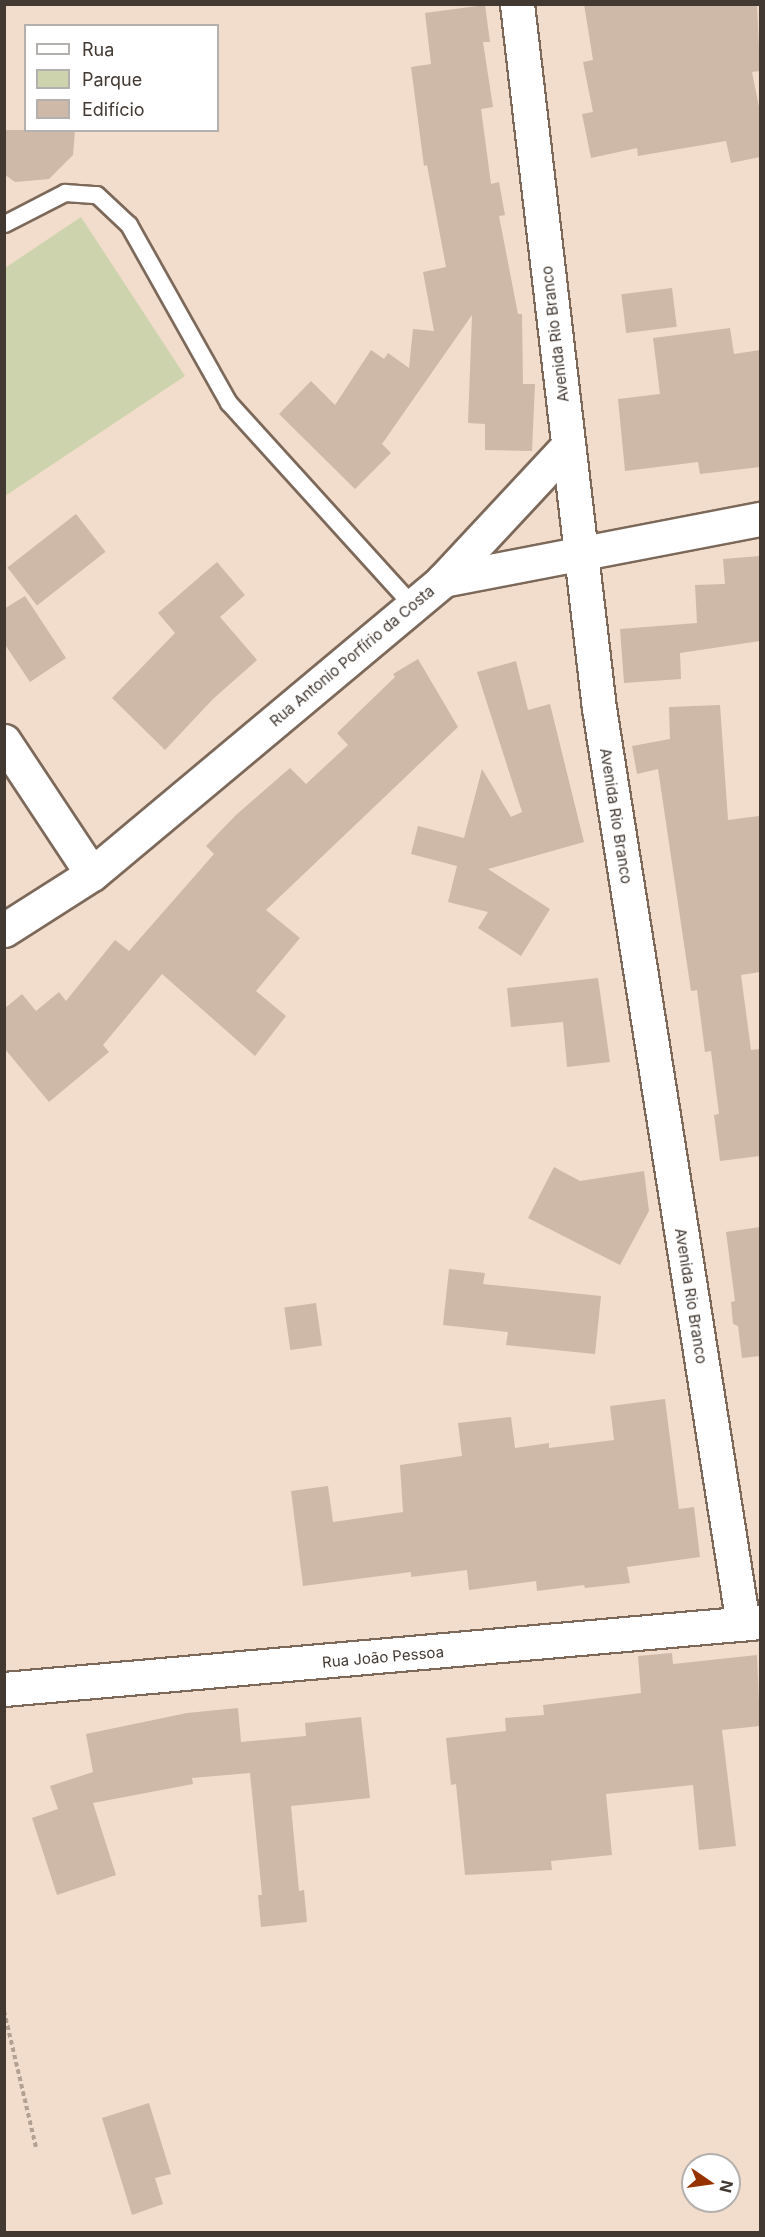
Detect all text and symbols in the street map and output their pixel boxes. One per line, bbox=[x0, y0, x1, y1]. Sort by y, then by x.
legend bbox=[24, 24, 219, 132]
text: Rua bbox=[82, 39, 114, 60]
text: Parque bbox=[82, 69, 142, 90]
text: Edifício bbox=[82, 99, 145, 120]
street label: Avenida Rio Branco bbox=[538, 265, 572, 403]
street label: Rua Antonio Porfírio da Costa bbox=[266, 582, 438, 730]
street label: Avenida Rio Branco bbox=[596, 747, 636, 885]
street label: Avenida Rio Branco bbox=[671, 1227, 711, 1365]
street label: Rua João Pessoa bbox=[321, 1643, 445, 1671]
north arrow bbox=[681, 2153, 741, 2213]
text: N bbox=[715, 2178, 738, 2195]

